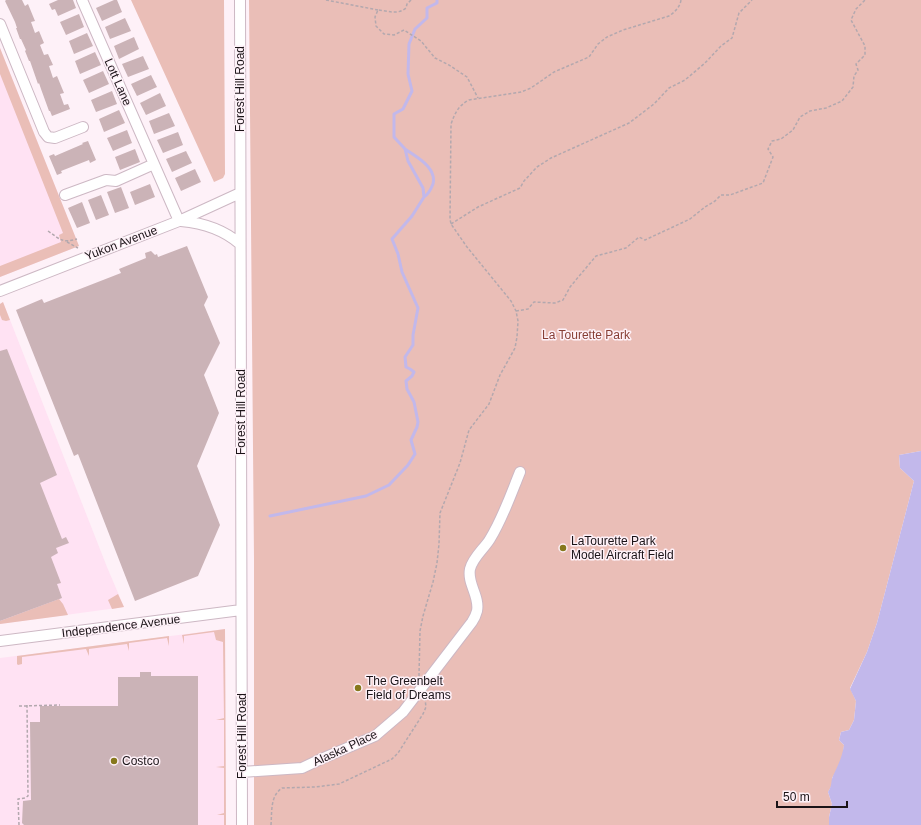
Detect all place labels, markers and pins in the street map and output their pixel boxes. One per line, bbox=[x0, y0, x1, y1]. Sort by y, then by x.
place label: LaTourette Park Model Aircraft Field bbox=[571, 534, 674, 562]
marker: LaTourette Park Model Aircraft Field bbox=[558, 543, 568, 553]
place label: The Greenbelt Field of Dreams bbox=[366, 674, 451, 702]
marker: The Greenbelt Field of Dreams bbox=[353, 683, 363, 693]
place label: Costco bbox=[122, 754, 160, 768]
marker: Costco bbox=[109, 756, 119, 766]

